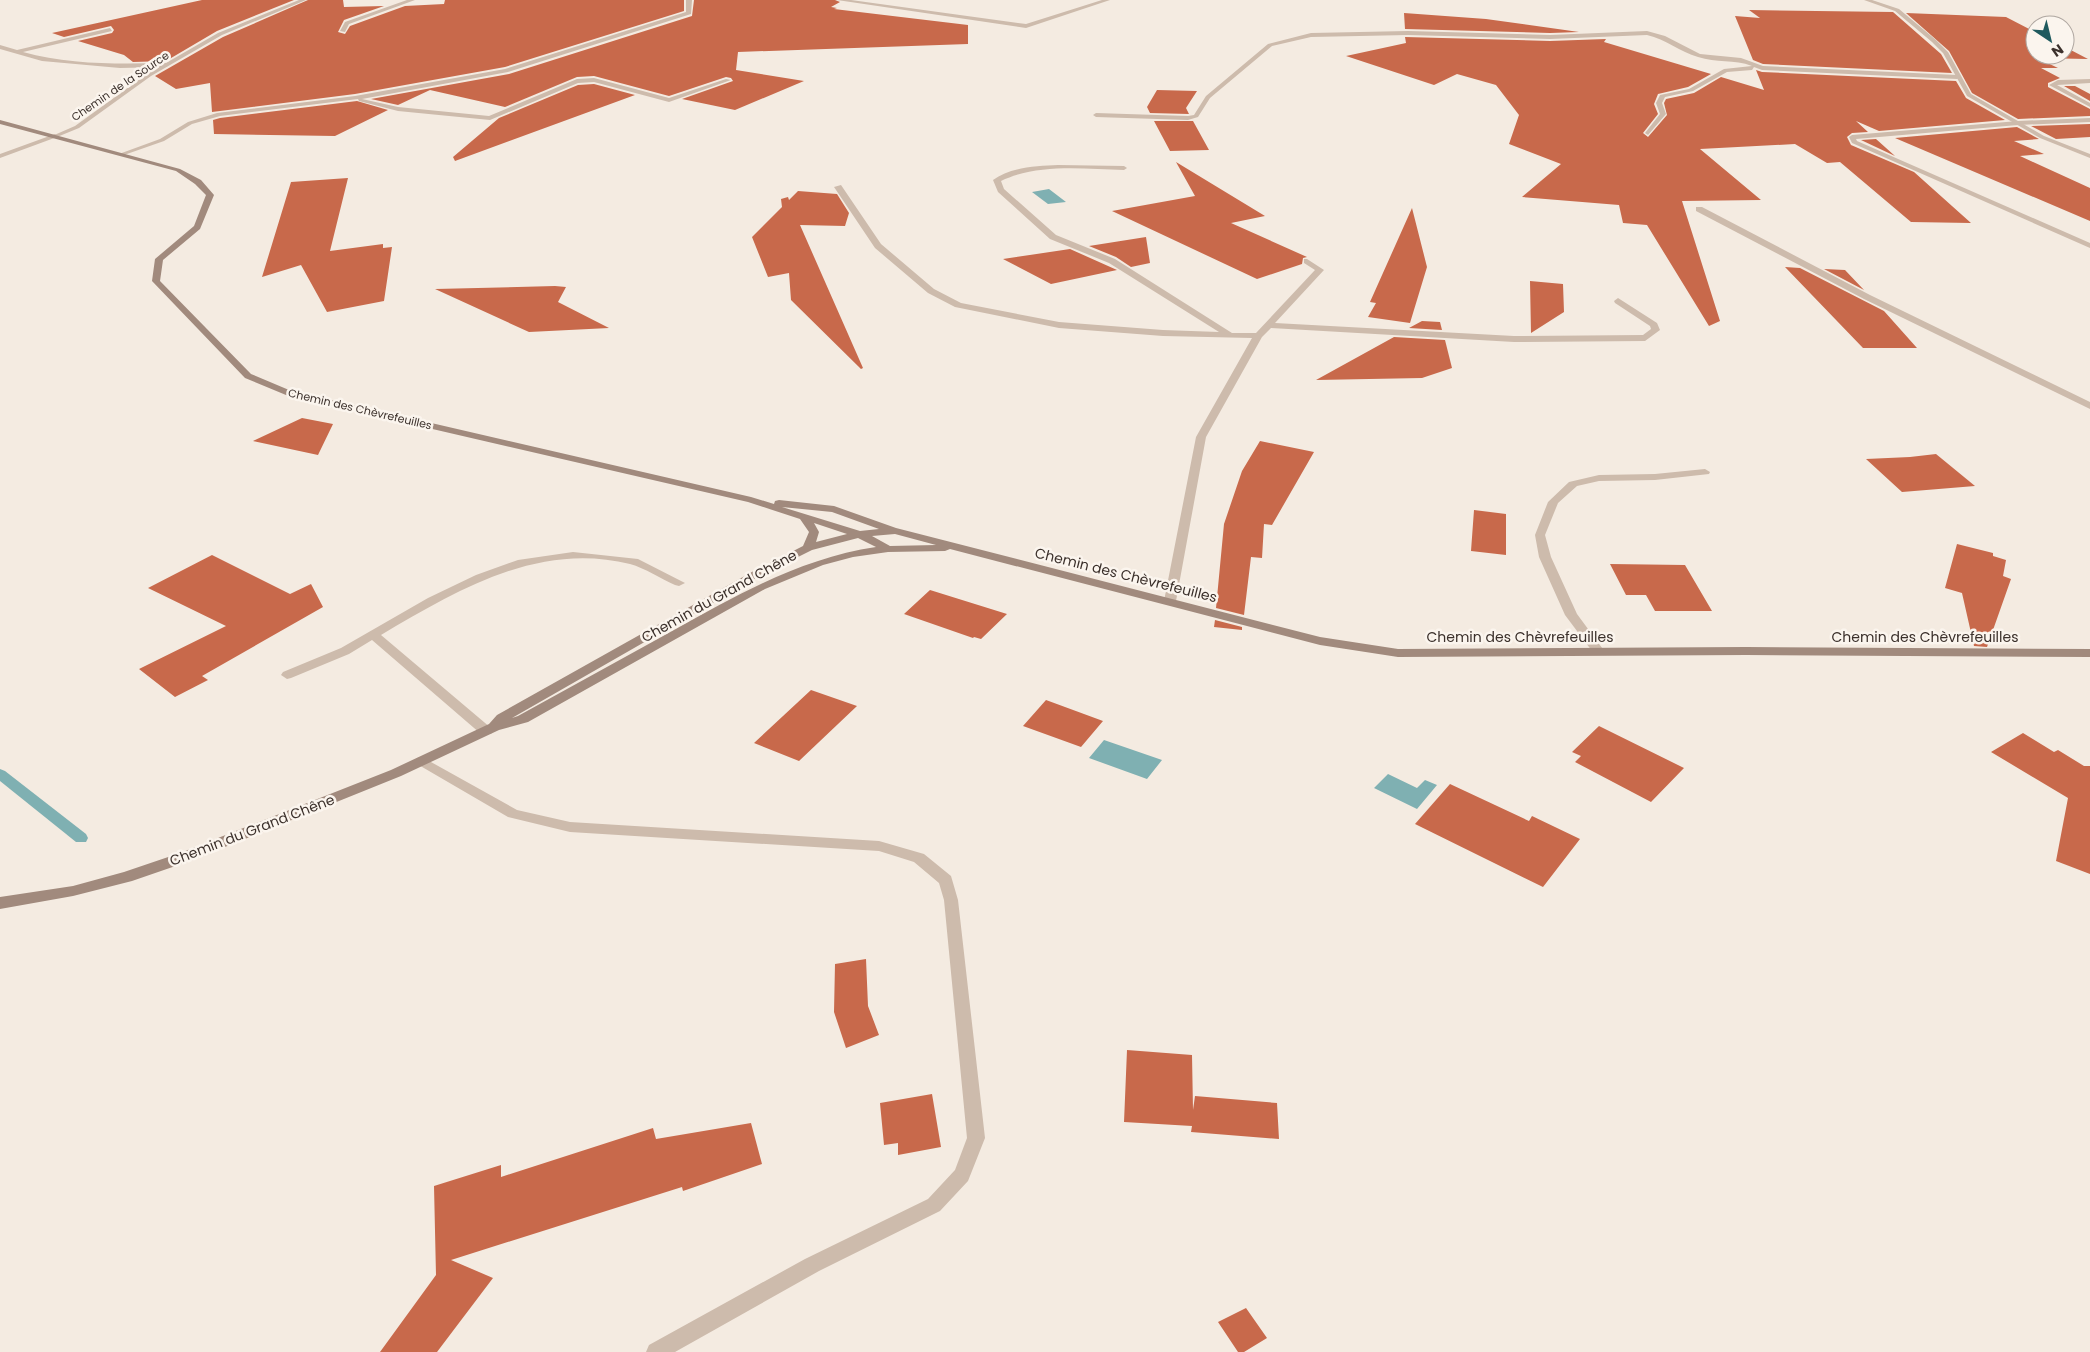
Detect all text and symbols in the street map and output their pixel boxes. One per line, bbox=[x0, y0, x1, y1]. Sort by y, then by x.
north arrow bbox=[2025, 15, 2075, 65]
text: N bbox=[2047, 39, 2068, 62]
street label: Chemin de la Source bbox=[68, 47, 172, 125]
street label: Chemin des Chèvrefeuilles bbox=[287, 385, 434, 433]
street label: Chemin des Chèvrefeuilles bbox=[1033, 543, 1219, 607]
street label: Chemin du Grand Chêne bbox=[638, 545, 801, 647]
street label: Chemin des Chèvrefeuilles bbox=[1427, 627, 1613, 647]
street label: Chemin des Chèvrefeuilles bbox=[1832, 627, 2018, 647]
street label: Chemin du Grand Chêne bbox=[167, 789, 338, 871]

